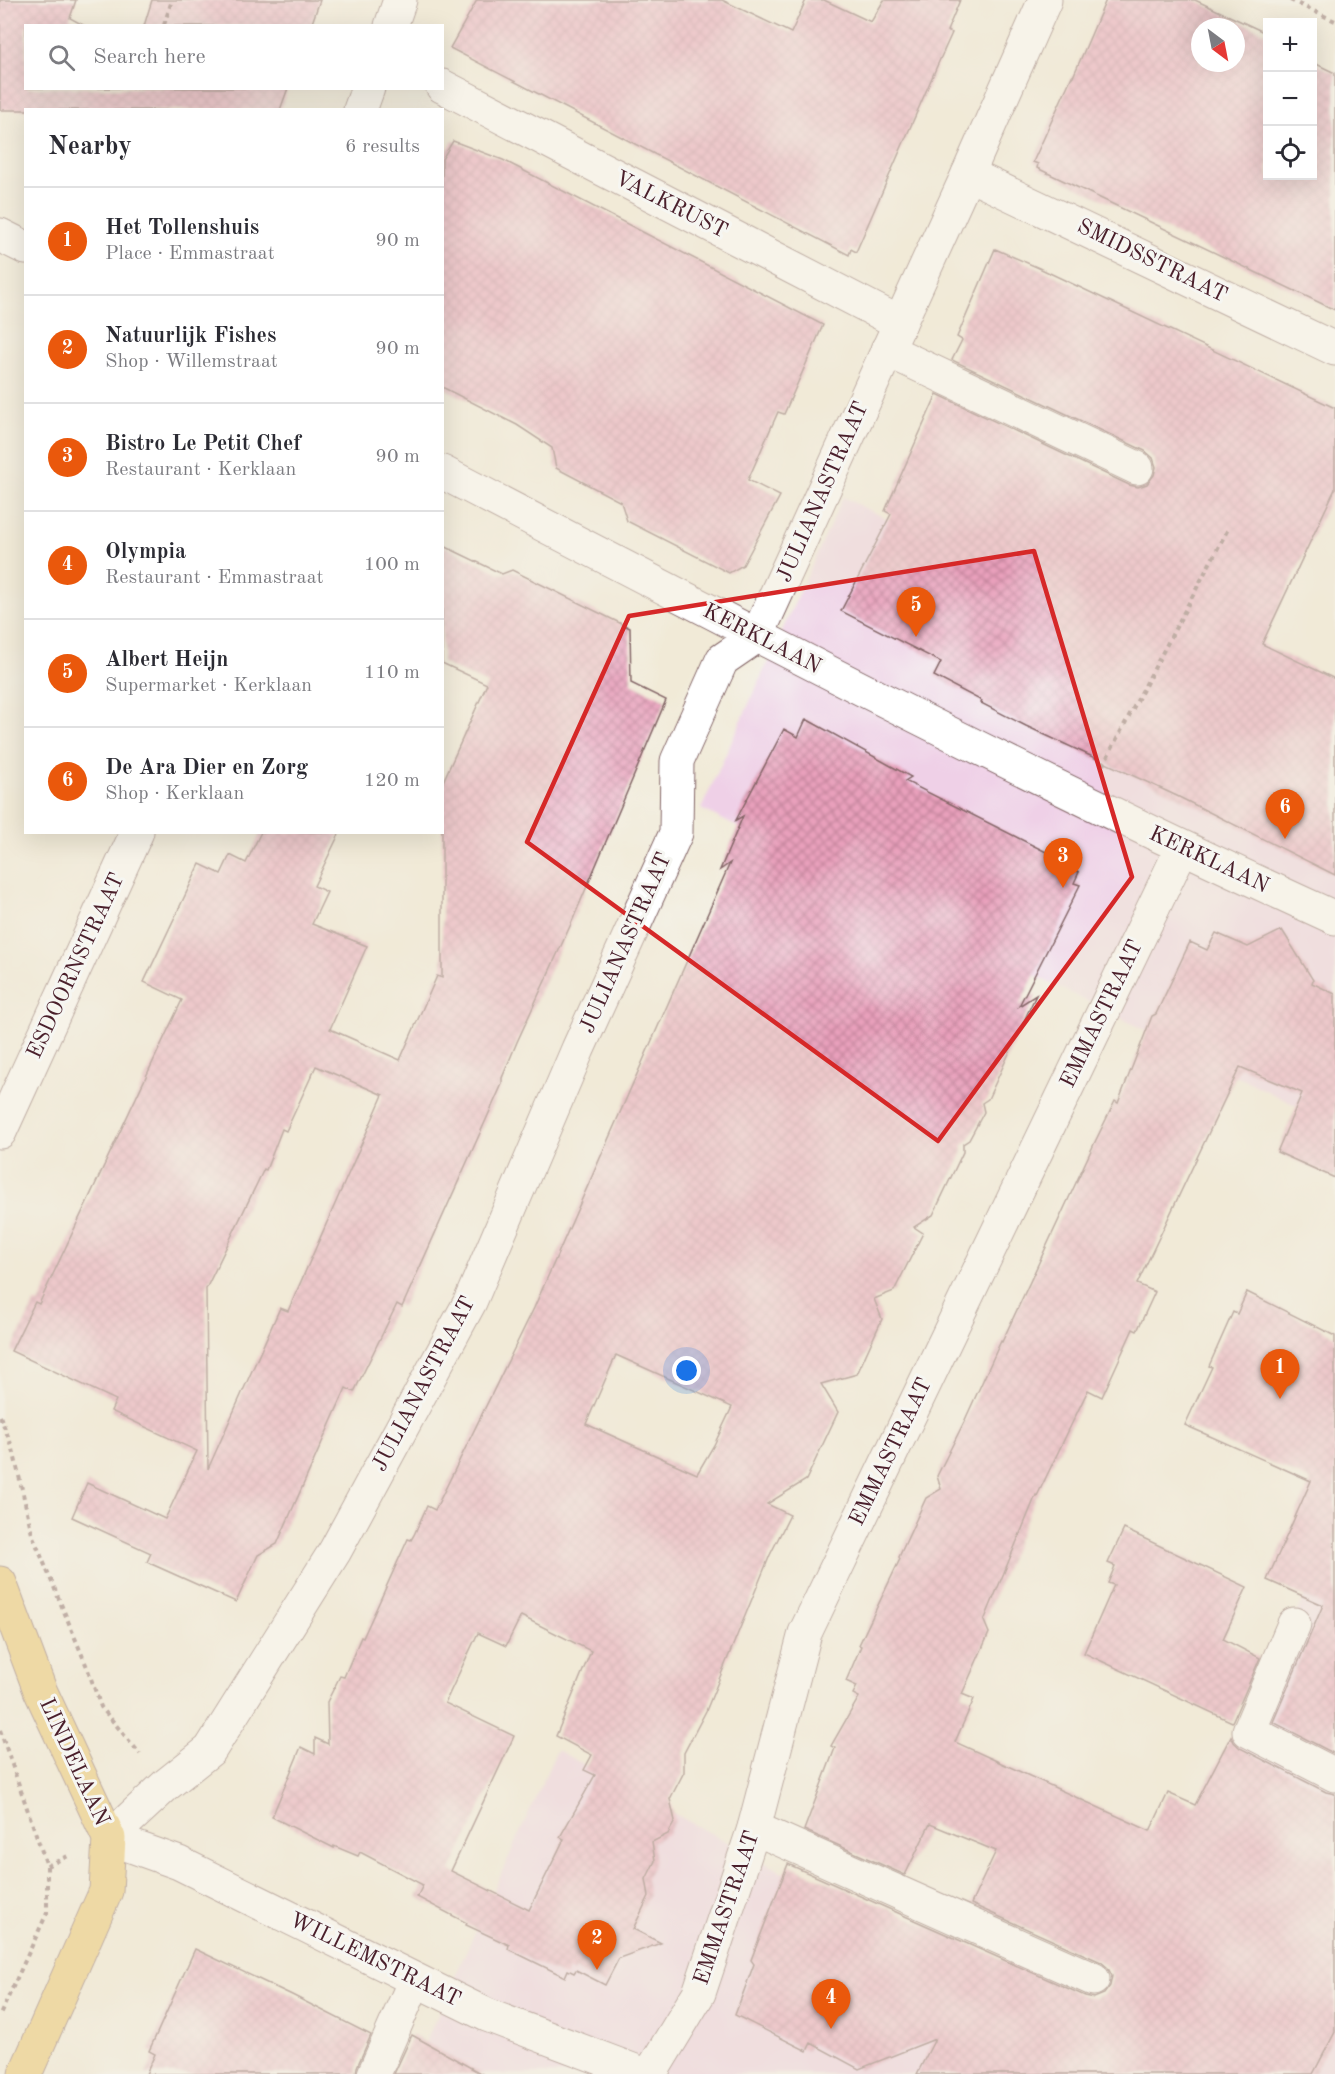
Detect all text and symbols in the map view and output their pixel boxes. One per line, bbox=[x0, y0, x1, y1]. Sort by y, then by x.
north arrow bbox=[1191, 18, 1245, 72]
map controls bbox=[1263, 18, 1317, 180]
button: + bbox=[1263, 18, 1317, 72]
search box bbox=[24, 24, 444, 90]
icon: search bbox=[45, 41, 78, 74]
text: Search here bbox=[93, 46, 206, 68]
button: − bbox=[1263, 72, 1317, 126]
button: locate bbox=[1263, 126, 1317, 180]
text: Nearby bbox=[48, 134, 132, 160]
text: 6 results bbox=[345, 137, 420, 157]
street label: VALKRUST bbox=[611, 167, 731, 243]
street label: SMIDSSTRAAT bbox=[1073, 215, 1231, 307]
text: Het Tollenshuis bbox=[105, 217, 259, 239]
text: 1 bbox=[62, 231, 73, 251]
text: 90 m bbox=[375, 231, 420, 251]
text: Place · Emmastraat bbox=[105, 244, 275, 264]
text: Natuurlijk Fishes bbox=[105, 325, 276, 347]
text: 2 bbox=[62, 339, 73, 359]
text: 90 m bbox=[375, 339, 420, 359]
text: Shop · Willemstraat bbox=[105, 352, 278, 372]
street label: JULIANASTRAAT bbox=[773, 399, 873, 585]
text: Bistro Le Petit Chef bbox=[105, 433, 301, 455]
text: 3 bbox=[62, 447, 73, 467]
text: 90 m bbox=[375, 447, 420, 467]
text: Restaurant · Kerklaan bbox=[105, 460, 296, 480]
text: Olympia bbox=[105, 541, 186, 563]
text: 4 bbox=[62, 555, 73, 575]
text: 100 m bbox=[364, 555, 420, 575]
text: Restaurant · Emmastraat bbox=[105, 568, 324, 588]
pin: 5 bbox=[896, 588, 936, 637]
street label: KERKLAAN bbox=[699, 600, 825, 678]
text: Albert Heijn bbox=[105, 649, 228, 671]
text: 5 bbox=[62, 663, 73, 683]
text: 110 m bbox=[364, 663, 420, 683]
text: Supermarket · Kerklaan bbox=[105, 676, 312, 696]
text: De Ara Dier en Zorg bbox=[105, 757, 308, 779]
text: 6 bbox=[62, 771, 73, 791]
text: 120 m bbox=[364, 771, 420, 791]
text: Shop · Kerklaan bbox=[105, 784, 244, 804]
pin: 6 bbox=[1266, 790, 1304, 839]
street label: KERKLAAN bbox=[1146, 823, 1272, 897]
pin: 3 bbox=[1044, 838, 1082, 888]
street label: JULIANASTRAAT bbox=[576, 850, 676, 1036]
street label: ESDOORNSTRAAT bbox=[23, 870, 129, 1062]
street label: EMMASTRAAT bbox=[1057, 937, 1147, 1091]
street label: JULIANASTRAAT bbox=[369, 1293, 479, 1475]
pin: 1 bbox=[1260, 1350, 1300, 1399]
your location bbox=[672, 1356, 701, 1385]
street label: EMMASTRAAT bbox=[846, 1375, 936, 1529]
street label: LINDELAAN bbox=[35, 1695, 113, 1829]
street label: EMMASTRAAT bbox=[690, 1828, 764, 1988]
street label: WILLEMSTRAAT bbox=[286, 1909, 464, 2011]
pin: 2 bbox=[578, 1920, 616, 1970]
pin: 4 bbox=[812, 1980, 850, 2029]

